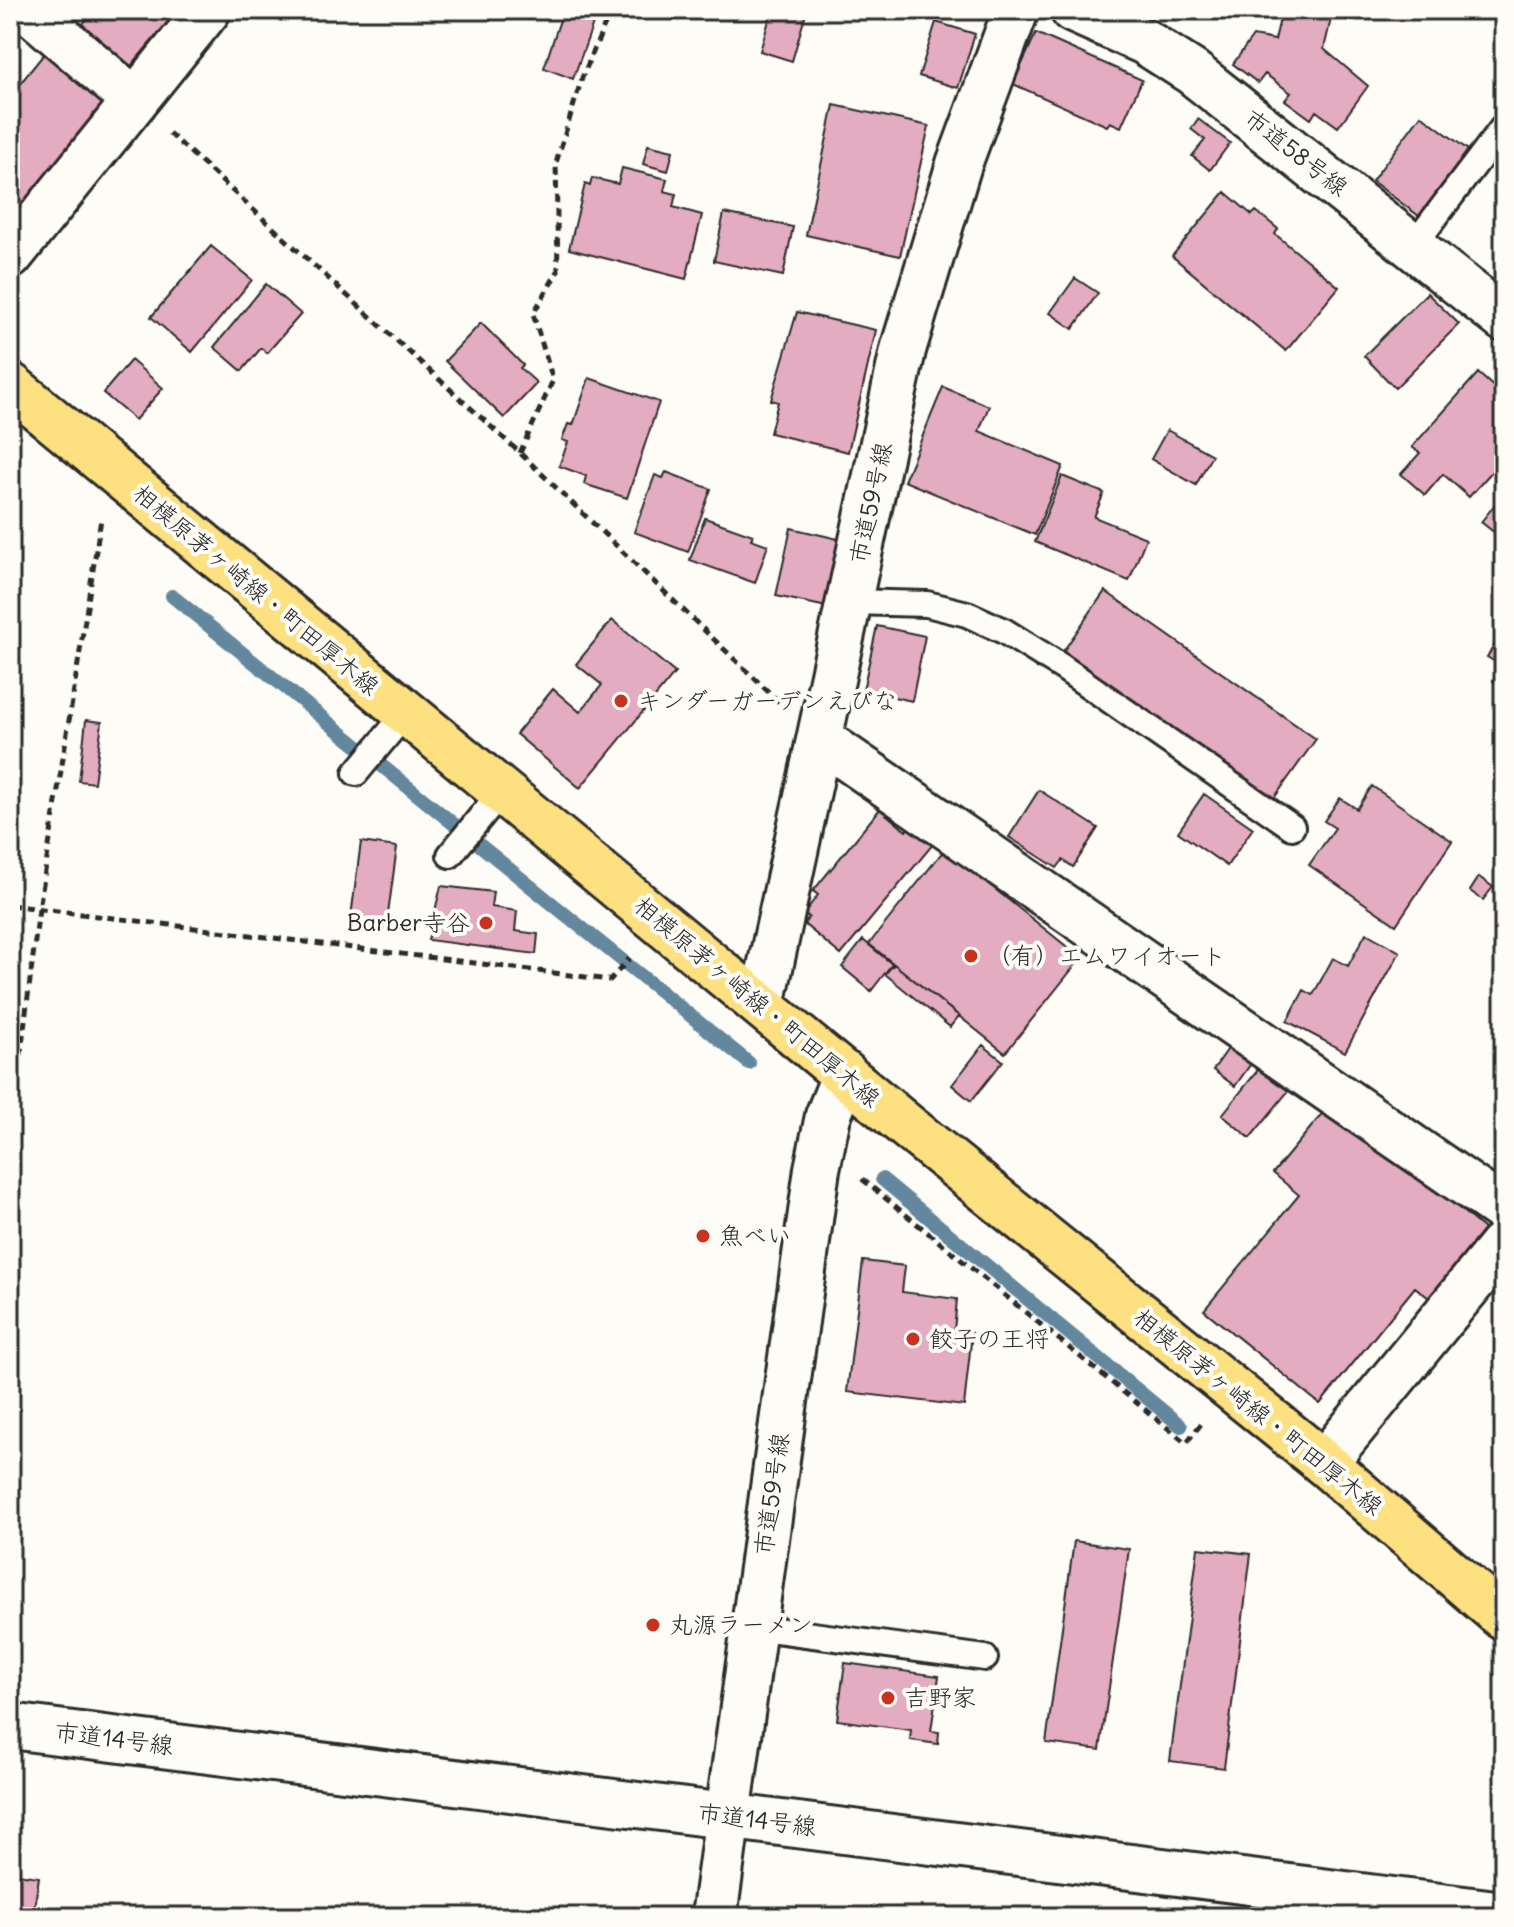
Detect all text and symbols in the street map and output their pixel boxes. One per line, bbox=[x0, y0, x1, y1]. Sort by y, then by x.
street label: 市道58号線 bbox=[1239, 102, 1355, 202]
street label: 市道59号線 bbox=[842, 439, 898, 566]
street label: 相模原茅ヶ崎線・町田厚木線 bbox=[127, 477, 386, 701]
place label: キンダーガーデンえびな bbox=[637, 685, 897, 715]
marker: キンダーガーデンえびな bbox=[612, 692, 630, 710]
street label: 相模原茅ヶ崎線・町田厚木線 bbox=[628, 889, 887, 1113]
place label: Barber寺谷 bbox=[347, 907, 470, 937]
marker: Barber寺谷 bbox=[477, 914, 495, 932]
place label: （有）エムワイオート bbox=[987, 940, 1226, 970]
marker: （有）エムワイオート bbox=[962, 947, 980, 965]
place label: 魚べい bbox=[719, 1220, 791, 1250]
marker: 魚べい bbox=[694, 1227, 712, 1245]
street label: 相模原茅ヶ崎線・町田厚木線 bbox=[1128, 1301, 1389, 1521]
place label: 餃子の王将 bbox=[929, 1323, 1049, 1353]
marker: 餃子の王将 bbox=[904, 1330, 922, 1348]
street label: 市道59号線 bbox=[748, 1431, 794, 1557]
place label: 丸源ラーメン bbox=[669, 1609, 813, 1639]
marker: 丸源ラーメン bbox=[644, 1616, 662, 1634]
place label: 吉野家 bbox=[904, 1682, 976, 1712]
marker: 吉野家 bbox=[879, 1689, 897, 1707]
street label: 市道14号線 bbox=[53, 1716, 175, 1760]
street label: 市道14号線 bbox=[696, 1797, 818, 1841]

